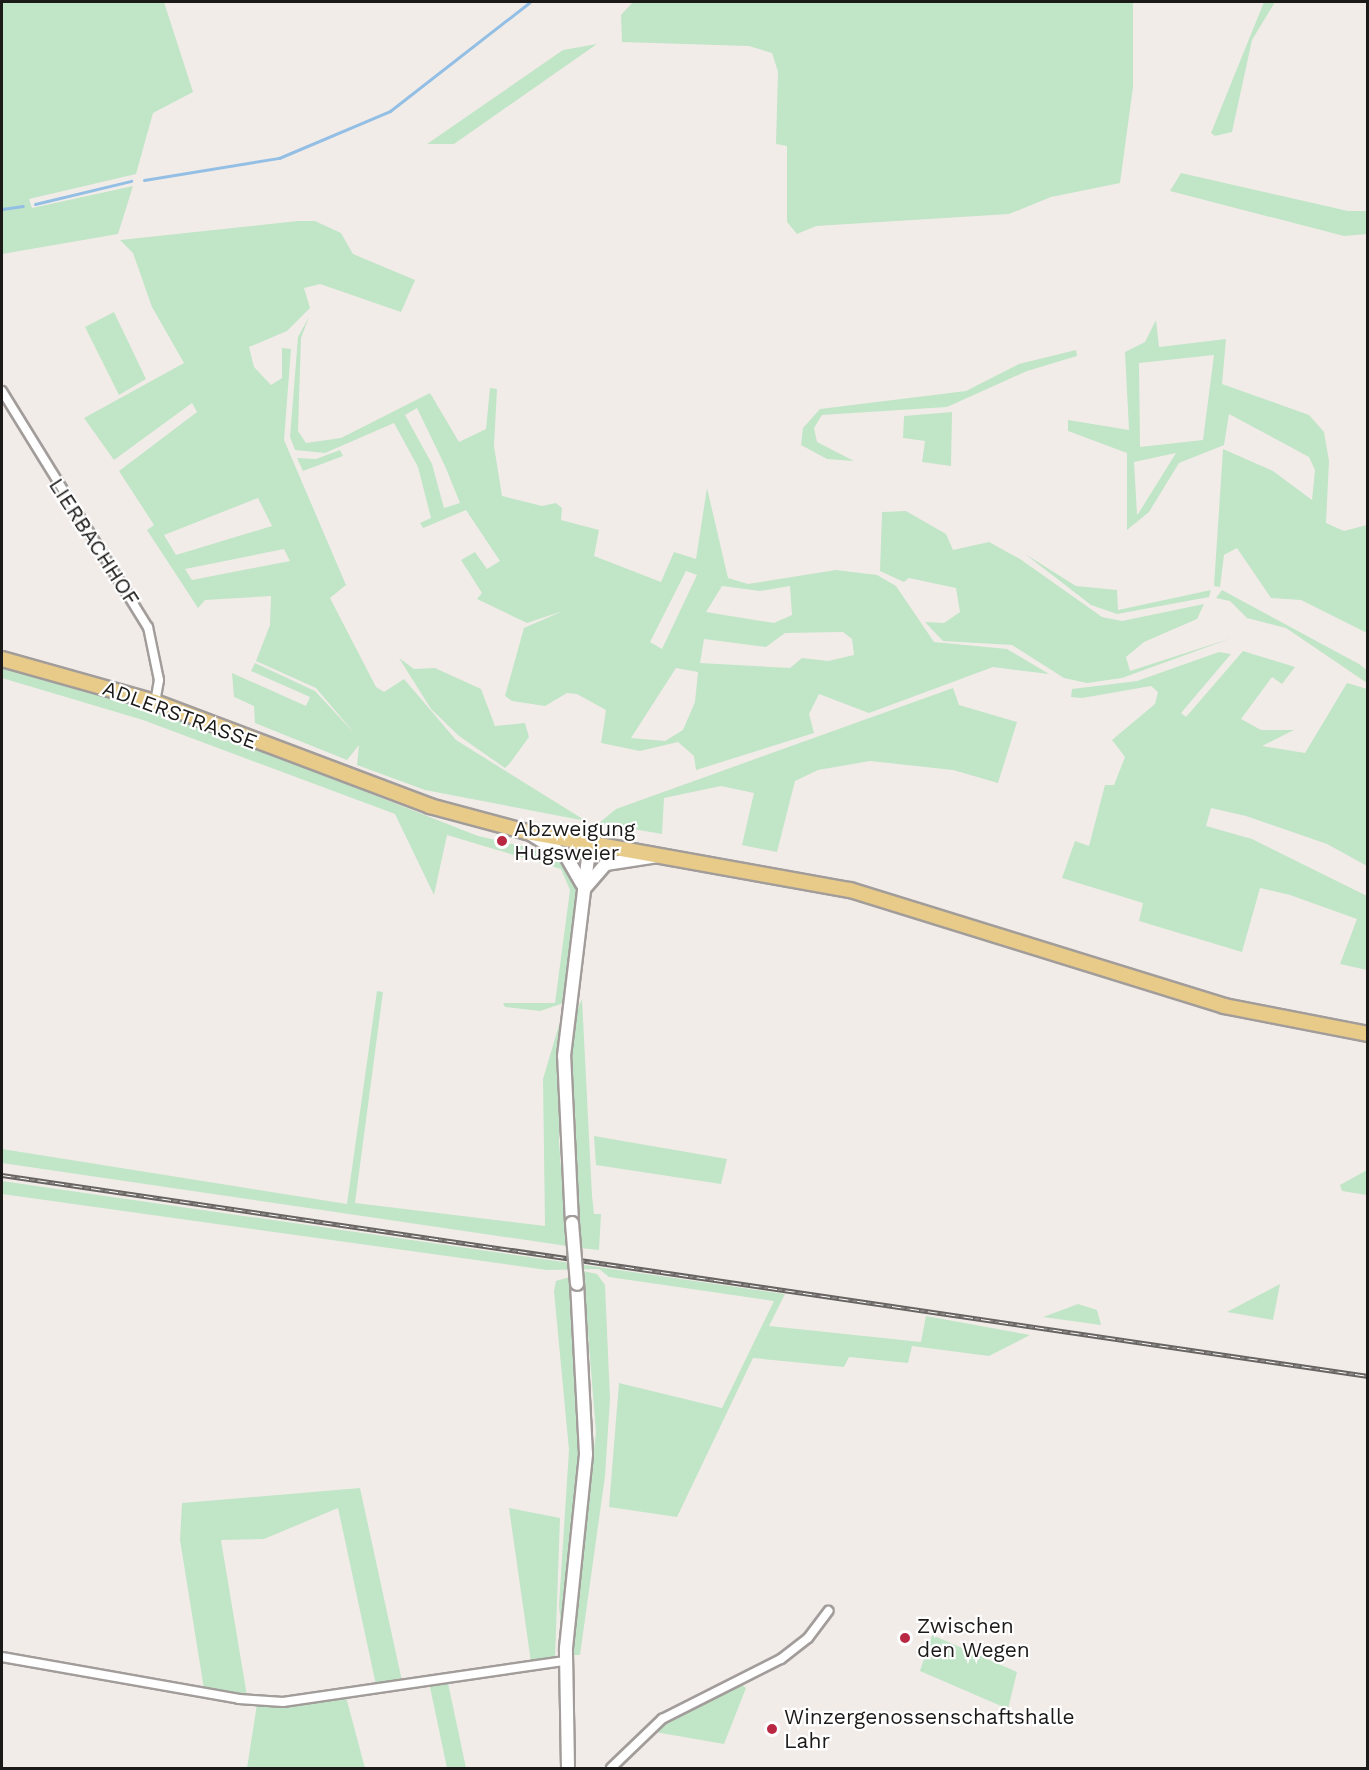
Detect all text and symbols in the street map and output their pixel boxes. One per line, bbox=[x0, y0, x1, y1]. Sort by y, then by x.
street label: LIERBACHHOF bbox=[43, 474, 145, 610]
street label: ADLERSTRASSE bbox=[99, 675, 261, 755]
place label: Abzweigung Hugsweier bbox=[514, 816, 635, 866]
marker: Abzweigung Hugsweier bbox=[495, 834, 509, 848]
place label: Zwischen den Wegen bbox=[917, 1613, 1030, 1663]
marker: Zwischen den Wegen bbox=[898, 1631, 912, 1645]
place label: Winzergenossenschaftshalle Lahr bbox=[784, 1704, 1075, 1754]
marker: Winzergenossenschaftshalle Lahr bbox=[765, 1722, 779, 1736]

